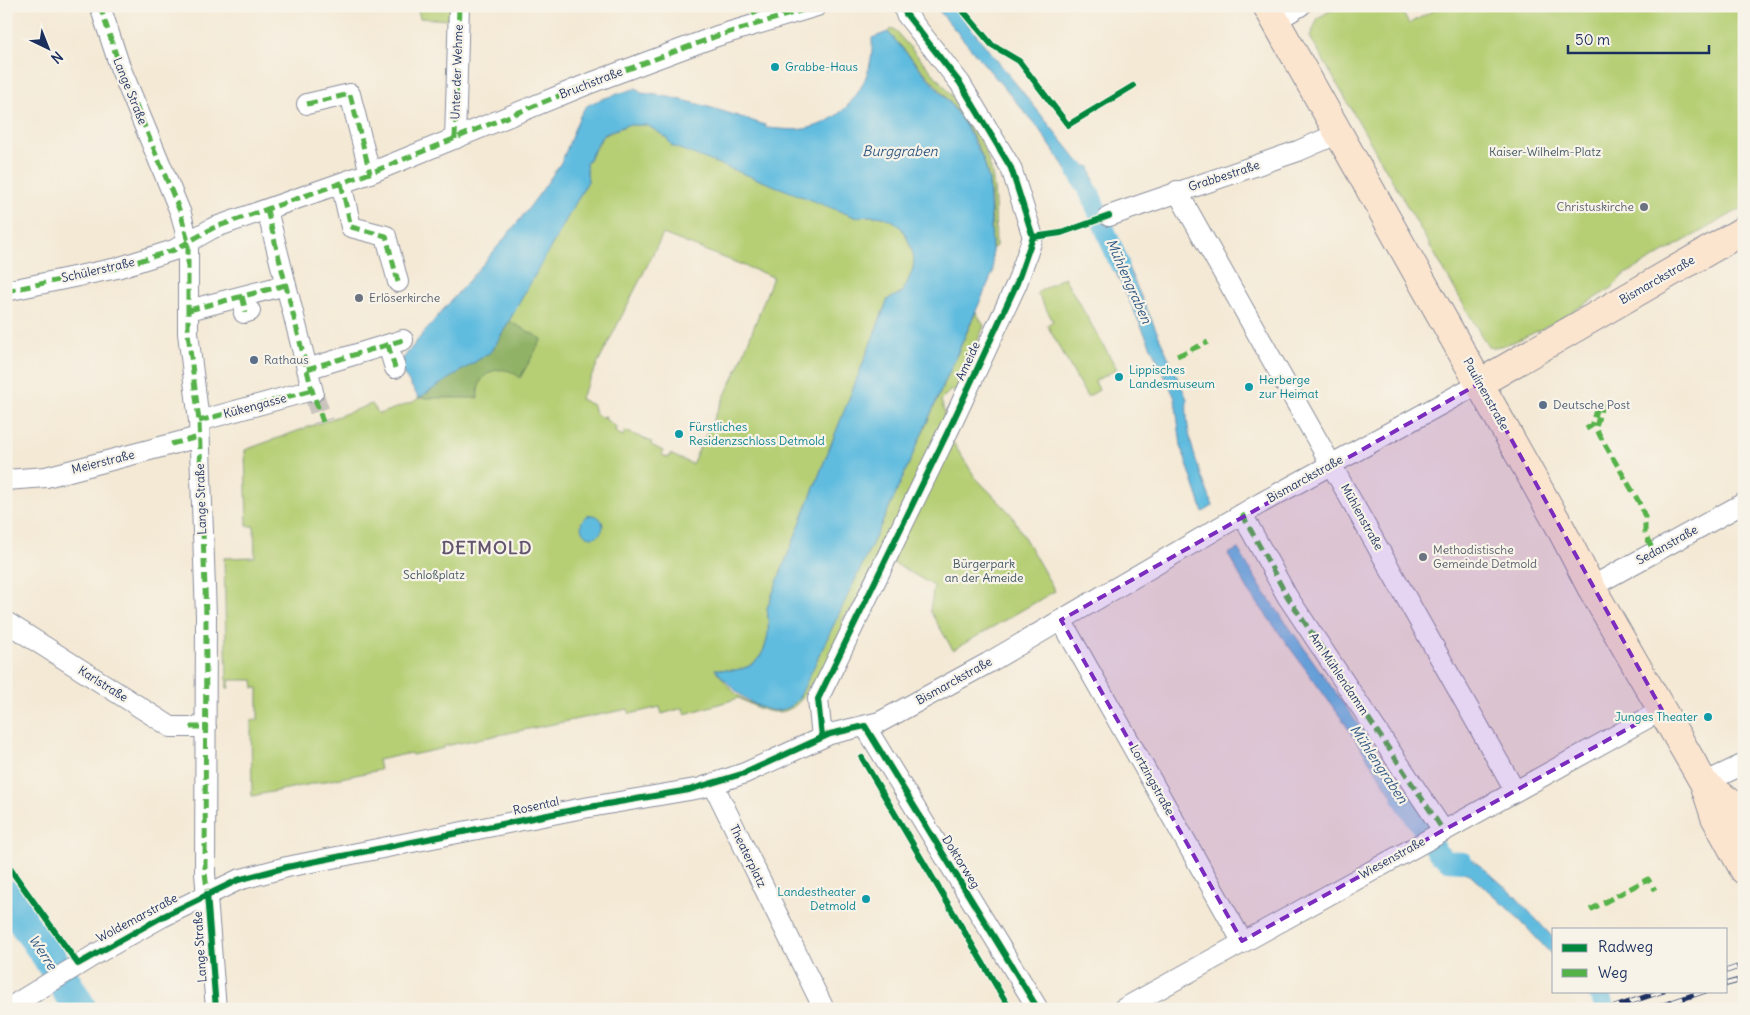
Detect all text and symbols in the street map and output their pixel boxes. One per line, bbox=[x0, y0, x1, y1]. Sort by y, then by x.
north arrow bbox=[22, 22, 72, 72]
scale bar bbox=[1568, 22, 1709, 54]
street label: Unter der Wehme bbox=[447, 24, 466, 120]
text: 50 m bbox=[1575, 30, 1610, 49]
text: N bbox=[47, 48, 67, 67]
street label: Lange Straße bbox=[110, 55, 151, 127]
place label: Grabbe-Haus bbox=[785, 59, 858, 74]
marker: Grabbe-Haus bbox=[769, 61, 781, 73]
street label: Bruchstraße bbox=[557, 64, 625, 102]
water label: Burggraben bbox=[862, 142, 939, 160]
park label: Kaiser-Wilhelm-Platz bbox=[1489, 144, 1601, 159]
street label: Grabbestraße bbox=[1186, 157, 1261, 194]
place label: Christuskirche bbox=[1557, 199, 1634, 214]
marker: Christuskirche bbox=[1638, 201, 1650, 213]
water label: Mühlengraben bbox=[1102, 236, 1156, 327]
street label: Bismarckstraße bbox=[1616, 252, 1697, 307]
street label: Schülerstraße bbox=[60, 254, 136, 285]
place label: Erlöserkirche bbox=[369, 290, 440, 305]
marker: Erlöserkirche bbox=[353, 292, 365, 304]
street label: Ameide bbox=[952, 339, 983, 382]
place label: Rathaus bbox=[264, 352, 309, 367]
marker: Rathaus bbox=[248, 354, 260, 366]
street label: Paulinenstraße bbox=[1460, 355, 1513, 433]
place label: Lippisches Landesmuseum bbox=[1129, 362, 1216, 391]
marker: Lippisches Landesmuseum bbox=[1113, 371, 1125, 383]
place label: Herberge zur Heimat bbox=[1259, 372, 1319, 401]
marker: Herberge zur Heimat bbox=[1243, 381, 1255, 393]
street label: Kükengasse bbox=[222, 390, 288, 421]
place label: Deutsche Post bbox=[1553, 397, 1630, 412]
marker: Deutsche Post bbox=[1537, 399, 1549, 411]
place label: Fürstliches Residenzschloss Detmold bbox=[689, 419, 825, 448]
marker: Fürstliches Residenzschloss Detmold bbox=[673, 428, 685, 440]
street label: Meierstraße bbox=[70, 446, 136, 477]
street label: Bismarckstraße bbox=[1264, 452, 1345, 506]
street label: Lange Straße bbox=[192, 463, 209, 535]
street label: Mühlenstraße bbox=[1338, 481, 1387, 553]
street label: Sedanstraße bbox=[1633, 521, 1700, 568]
district label: DETMOLD bbox=[442, 536, 532, 559]
place label: Methodistische Gemeinde Detmold bbox=[1433, 542, 1537, 571]
marker: Methodistische Gemeinde Detmold bbox=[1417, 551, 1429, 563]
park label: Bürgerpark an der Ameide bbox=[945, 556, 1023, 585]
park label: Schloßplatz bbox=[403, 567, 465, 582]
street label: Am Mühlendamm bbox=[1306, 630, 1373, 718]
street label: Bismarckstraße bbox=[913, 654, 994, 708]
street label: Karlstraße bbox=[76, 662, 131, 705]
place label: Junges Theater bbox=[1615, 709, 1698, 724]
marker: Junges Theater bbox=[1702, 711, 1714, 723]
water label: Mühlengraben bbox=[1346, 721, 1412, 808]
street label: Lortzingstraße bbox=[1127, 742, 1178, 818]
street label: Rosental bbox=[512, 793, 560, 818]
street label: Theaterplatz bbox=[727, 822, 770, 890]
street label: Doktorweg bbox=[939, 832, 984, 891]
street label: Wiesenstraße bbox=[1356, 833, 1427, 882]
place label: Landestheater Detmold bbox=[777, 884, 856, 913]
street label: Woldemarstraße bbox=[94, 890, 180, 945]
marker: Landestheater Detmold bbox=[860, 893, 872, 905]
street label: Lange Straße bbox=[190, 911, 209, 983]
legend bbox=[1552, 928, 1728, 992]
water label: Werre bbox=[25, 931, 62, 974]
text: Radweg bbox=[1598, 937, 1653, 956]
text: Weg bbox=[1598, 963, 1628, 982]

